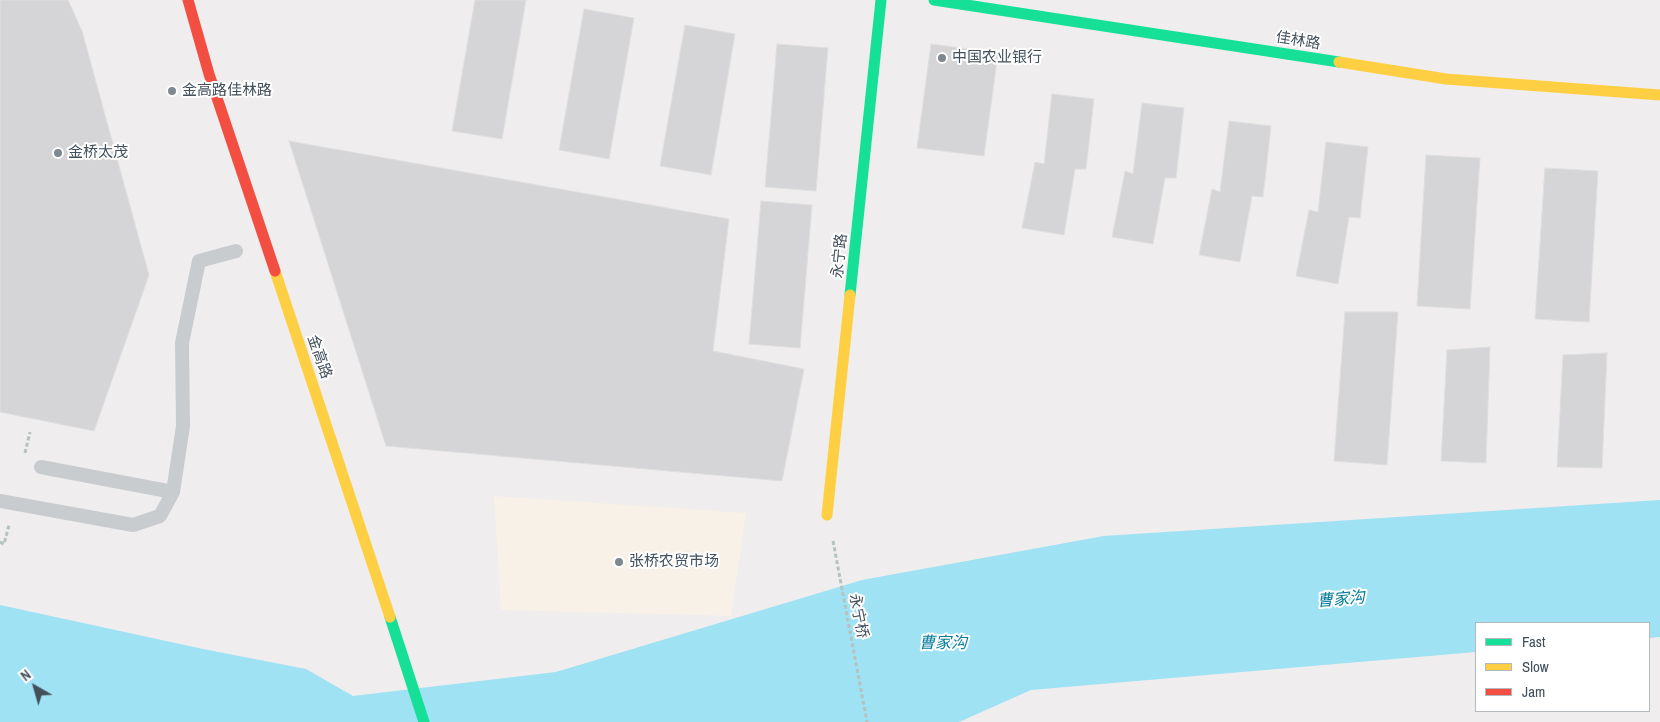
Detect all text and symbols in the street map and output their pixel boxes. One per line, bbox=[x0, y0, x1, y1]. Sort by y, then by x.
street label: 佳林路 bbox=[1274, 29, 1322, 53]
place label: 中国农业银行 bbox=[952, 49, 1042, 67]
marker: 中国农业银行 bbox=[936, 52, 948, 64]
place label: 金高路佳林路 bbox=[182, 82, 272, 100]
marker: 金高路佳林路 bbox=[166, 85, 178, 97]
place label: 金桥太茂 bbox=[68, 144, 128, 162]
marker: 金桥太茂 bbox=[52, 147, 64, 159]
street label: 永宁路 bbox=[829, 233, 851, 279]
street label: 金高路 bbox=[303, 333, 335, 381]
place label: 张桥农贸市场 bbox=[629, 553, 719, 571]
marker: 张桥农贸市场 bbox=[613, 556, 625, 568]
water label: 曹家沟 bbox=[1316, 588, 1366, 612]
street label: 永宁桥 bbox=[845, 592, 871, 640]
legend bbox=[1475, 622, 1650, 712]
text: Fast bbox=[1522, 631, 1545, 652]
water label: 曹家沟 bbox=[919, 634, 967, 654]
text: Slow bbox=[1522, 656, 1549, 677]
north arrow bbox=[10, 662, 60, 712]
text: N bbox=[17, 666, 35, 685]
text: Jam bbox=[1522, 681, 1545, 702]

